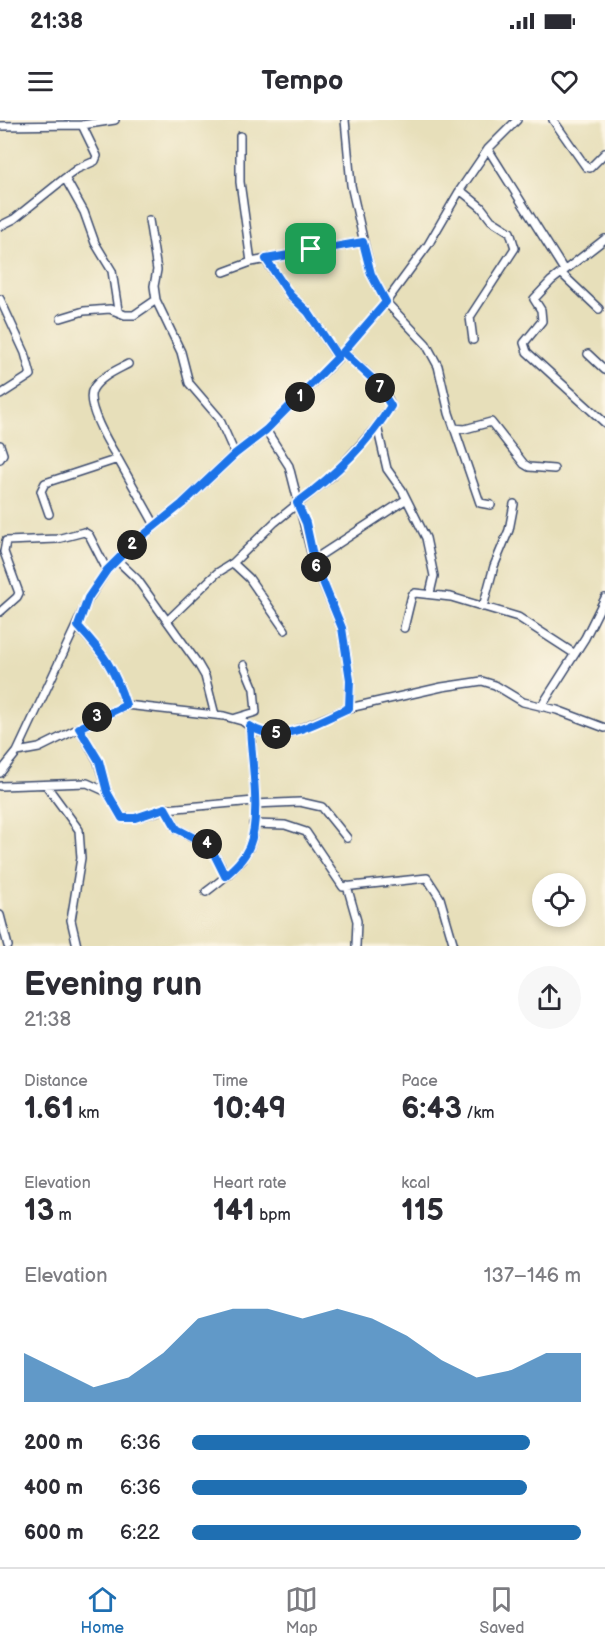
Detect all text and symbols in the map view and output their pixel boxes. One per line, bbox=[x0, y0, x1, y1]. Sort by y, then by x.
text: 21:38 bbox=[30, 8, 83, 35]
icon: menu bbox=[24, 65, 57, 98]
text: Tempo bbox=[262, 65, 343, 97]
icon: heart bbox=[548, 65, 581, 98]
pin bbox=[285, 223, 336, 274]
icon: arrive bbox=[294, 232, 327, 265]
pin: 7 bbox=[365, 373, 395, 403]
text: 7 bbox=[376, 378, 384, 397]
pin: 1 bbox=[285, 382, 315, 412]
text: 1 bbox=[297, 387, 303, 406]
pin: 2 bbox=[117, 530, 147, 560]
text: 2 bbox=[127, 535, 137, 554]
pin: 6 bbox=[301, 552, 331, 582]
text: 6 bbox=[311, 557, 321, 576]
pin: 3 bbox=[82, 702, 112, 732]
text: 3 bbox=[92, 707, 102, 726]
pin: 5 bbox=[261, 719, 291, 749]
text: 5 bbox=[271, 724, 281, 743]
pin: 4 bbox=[192, 829, 222, 859]
text: 4 bbox=[202, 834, 212, 853]
map controls bbox=[532, 873, 586, 927]
button: locate bbox=[532, 873, 586, 927]
text: Evening run bbox=[24, 965, 202, 1005]
button: share bbox=[518, 966, 581, 1029]
text: 21:38 bbox=[24, 1008, 71, 1032]
text: Distance bbox=[24, 1072, 88, 1091]
text: Time bbox=[213, 1072, 248, 1091]
text: Pace bbox=[401, 1072, 438, 1091]
text: 1.61 bbox=[24, 1091, 74, 1127]
text: 10:49 bbox=[213, 1091, 286, 1127]
text: 6:43 bbox=[401, 1091, 462, 1127]
text: km bbox=[74, 1104, 99, 1123]
text: /km bbox=[462, 1104, 495, 1123]
text: Elevation bbox=[24, 1174, 91, 1193]
text: Heart rate bbox=[213, 1174, 287, 1193]
text: kcal bbox=[401, 1174, 430, 1193]
text: 13 bbox=[24, 1193, 54, 1229]
text: 141 bbox=[213, 1193, 255, 1229]
text: 115 bbox=[401, 1193, 444, 1229]
text: m bbox=[54, 1206, 72, 1225]
text: bpm bbox=[255, 1206, 291, 1225]
text: Elevation bbox=[24, 1264, 107, 1288]
text: 137–146 m bbox=[484, 1264, 581, 1288]
text: 200 m bbox=[24, 1431, 83, 1455]
text: 6:36 bbox=[120, 1431, 161, 1455]
text: 400 m bbox=[24, 1476, 83, 1500]
text: 6:36 bbox=[120, 1476, 161, 1500]
text: 600 m bbox=[24, 1521, 84, 1545]
text: 6:22 bbox=[120, 1521, 160, 1545]
tab: Home bbox=[81, 1583, 124, 1638]
tab: Map bbox=[285, 1583, 318, 1638]
tab: Saved bbox=[479, 1583, 524, 1638]

